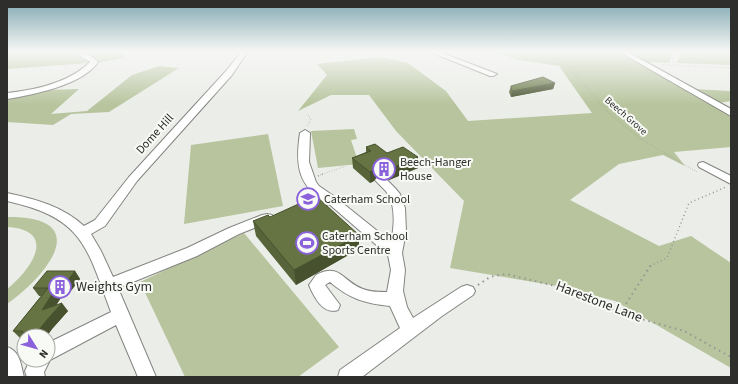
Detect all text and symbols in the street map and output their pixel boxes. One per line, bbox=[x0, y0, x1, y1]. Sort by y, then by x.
street label: Beech Grove bbox=[602, 94, 650, 138]
street label: Dome Hill bbox=[132, 110, 178, 158]
place label: Beech-Hanger House bbox=[400, 154, 472, 185]
building icon: Beech-Hanger House bbox=[371, 156, 397, 182]
school or university icon: Caterham School bbox=[295, 186, 321, 212]
place label: Caterham School bbox=[324, 191, 410, 208]
place label: Caterham School Sports Centre bbox=[322, 228, 408, 259]
sports icon: Caterham School Sports Centre bbox=[294, 230, 320, 256]
building icon: Weights Gym bbox=[47, 274, 73, 300]
street label: Harestone Lane bbox=[553, 276, 645, 328]
place label: Weights Gym bbox=[76, 277, 152, 297]
north arrow bbox=[16, 328, 56, 368]
text: N bbox=[35, 346, 52, 361]

